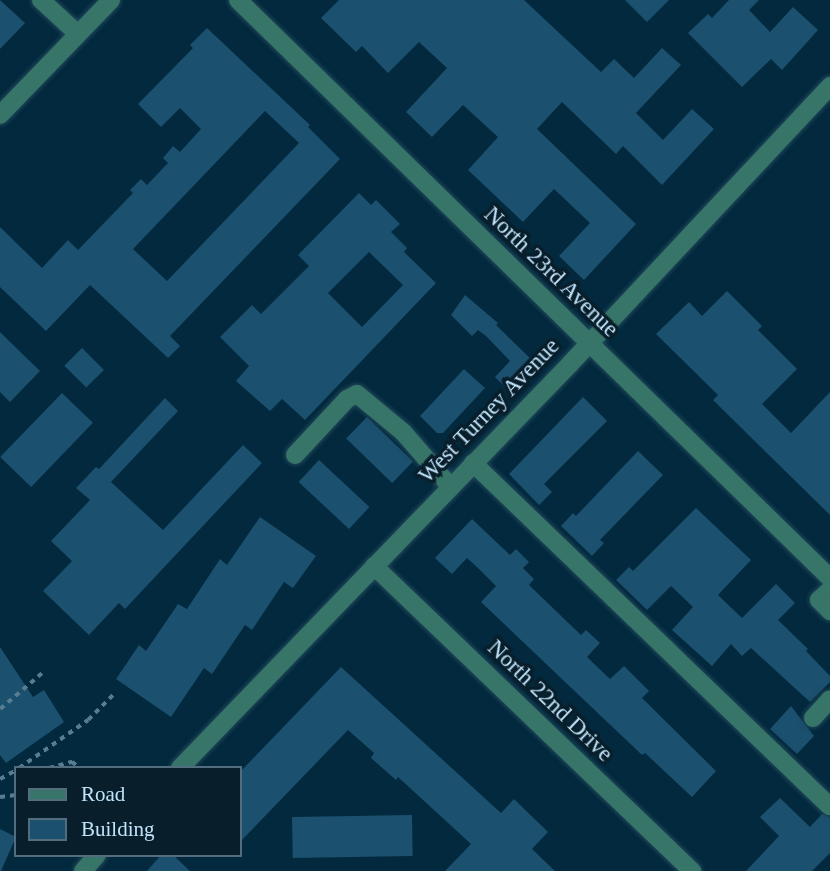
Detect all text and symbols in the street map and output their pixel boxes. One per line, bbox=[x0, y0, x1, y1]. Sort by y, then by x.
street label: North 23rd Avenue bbox=[478, 201, 624, 343]
street label: West Turney Avenue bbox=[412, 332, 566, 490]
street label: North 22nd Drive bbox=[482, 634, 618, 768]
legend bbox=[14, 766, 242, 857]
text: Road bbox=[81, 782, 125, 806]
text: Building bbox=[81, 817, 155, 841]

